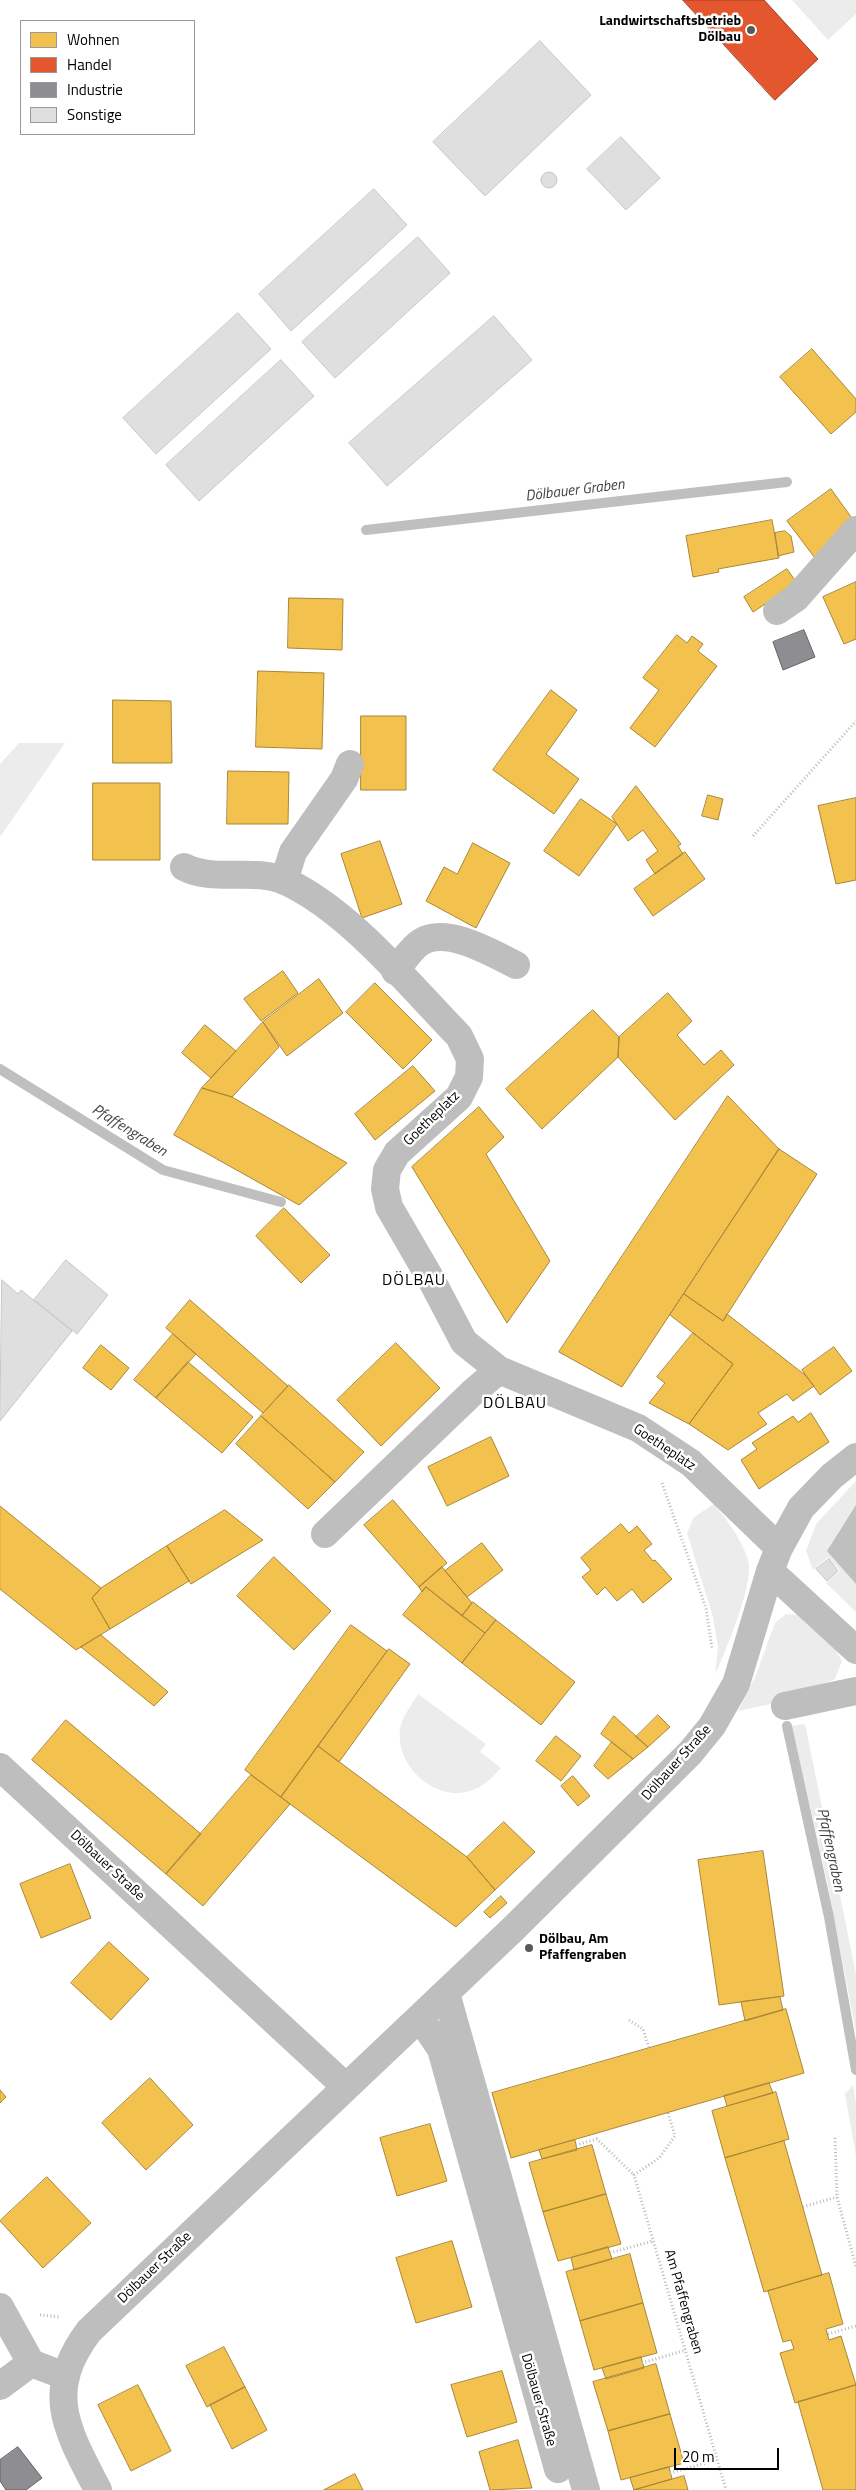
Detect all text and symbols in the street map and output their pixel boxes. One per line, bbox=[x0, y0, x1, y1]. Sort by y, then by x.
place label: Landwirtschaftsbetrieb Dölbau bbox=[599, 14, 741, 46]
legend bbox=[20, 20, 195, 135]
marker: Landwirtschaftsbetrieb Dölbau bbox=[745, 24, 757, 36]
text: Wohnen bbox=[67, 28, 120, 51]
text: Handel bbox=[67, 53, 112, 76]
text: Industrie bbox=[67, 78, 123, 101]
text: Sonstige bbox=[67, 103, 122, 126]
water label: Dölbauer Graben bbox=[524, 476, 626, 506]
street label: Goetheplatz bbox=[400, 1088, 464, 1150]
water label: Pfaffengraben bbox=[88, 1101, 170, 1161]
district label: DÖLBAU bbox=[381, 1271, 447, 1291]
district label: DÖLBAU bbox=[482, 1394, 548, 1414]
street label: Goetheplatz bbox=[630, 1421, 698, 1475]
street label: Dölbauer Straße bbox=[639, 1722, 715, 1804]
water label: Pfaffengraben bbox=[812, 1807, 848, 1893]
street label: Dölbauer Straße bbox=[66, 1827, 148, 1905]
place label: Dölbau, Am Pfaffengraben bbox=[539, 1932, 627, 1964]
marker: Dölbau, Am Pfaffengraben bbox=[523, 1942, 535, 1954]
street label: Dölbauer Straße bbox=[115, 2229, 195, 2307]
street label: Am Pfaffengraben bbox=[660, 2248, 706, 2356]
street label: Dölbauer Straße bbox=[517, 2352, 559, 2448]
scale bar bbox=[676, 2438, 781, 2470]
text: 20 m bbox=[682, 2445, 715, 2468]

